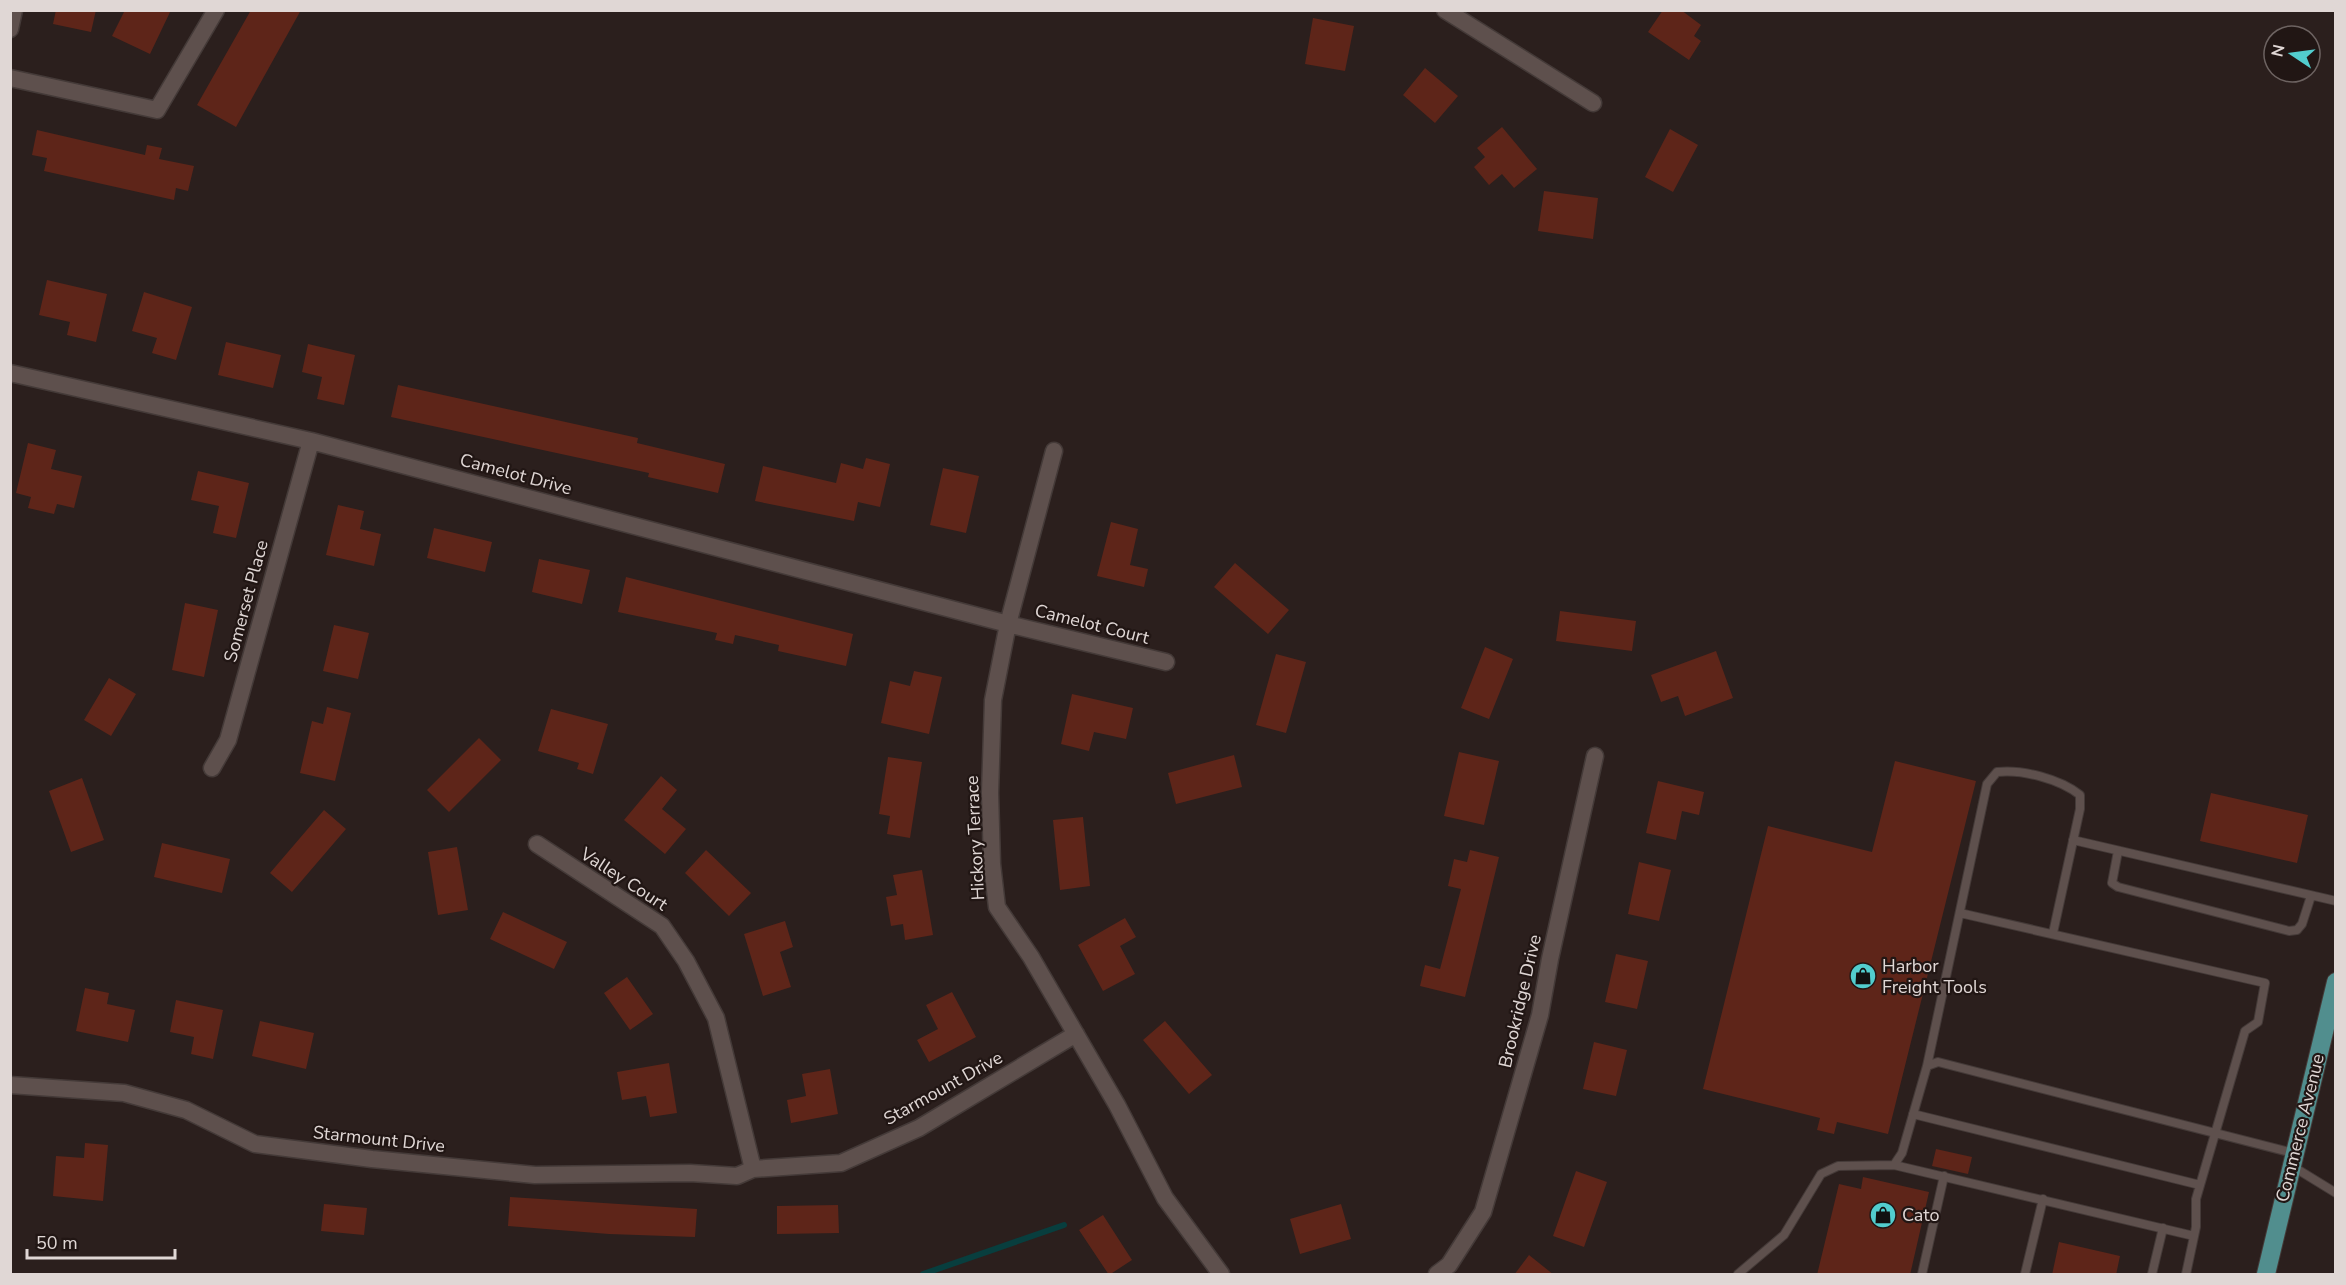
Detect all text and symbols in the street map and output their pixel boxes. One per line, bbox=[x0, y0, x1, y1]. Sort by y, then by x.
north arrow bbox=[2262, 24, 2322, 84]
text: N bbox=[2266, 43, 2290, 59]
street label: Camelot Drive bbox=[457, 448, 575, 500]
street label: Somerset Place bbox=[218, 537, 274, 665]
street label: Camelot Court bbox=[1032, 598, 1152, 650]
street label: Hickory Terrace bbox=[960, 775, 990, 901]
street label: Valley Court bbox=[575, 841, 673, 917]
street label: Brookridge Drive bbox=[1493, 932, 1547, 1070]
place label: Harbor Freight Tools bbox=[1882, 954, 1987, 999]
shop icon: Harbor Freight Tools bbox=[1848, 961, 1878, 991]
street label: Starmount Drive bbox=[879, 1045, 1007, 1131]
street label: Commerce Avenue bbox=[2270, 1051, 2330, 1205]
street label: Starmount Drive bbox=[312, 1120, 446, 1158]
shop icon: Cato bbox=[1868, 1200, 1898, 1230]
place label: Cato bbox=[1902, 1203, 1940, 1227]
scale bar bbox=[27, 1222, 176, 1260]
text: 50 m bbox=[36, 1231, 78, 1255]

